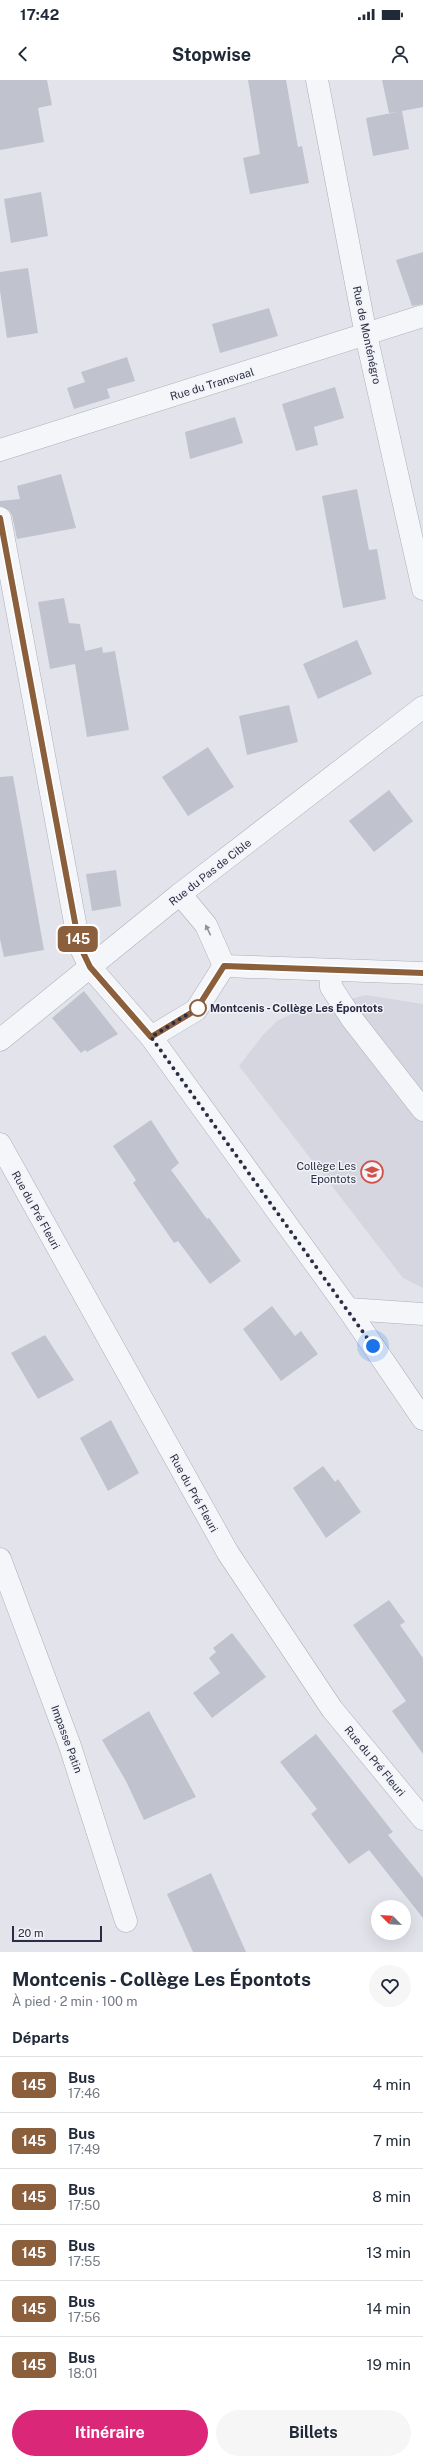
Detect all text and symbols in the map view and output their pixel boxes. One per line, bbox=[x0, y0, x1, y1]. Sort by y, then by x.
text: 17:42 bbox=[20, 6, 59, 23]
icon: back bbox=[12, 43, 34, 65]
icon: person bbox=[389, 43, 411, 65]
text: Stopwise bbox=[172, 44, 251, 65]
street label: Rue de Monténégro bbox=[351, 285, 383, 385]
street label: Rue du Transvaal bbox=[169, 366, 255, 402]
street label: Rue du Pas de Cible bbox=[167, 836, 253, 908]
one-way arrow bbox=[205, 924, 211, 936]
line badge: 145 bbox=[55, 926, 101, 952]
text: 145 bbox=[66, 931, 90, 947]
marker: Montcenis - Collège Les Épontots bbox=[189, 999, 207, 1017]
place label: Montcenis - Collège Les Épontots bbox=[210, 1001, 383, 1014]
school or university icon: Collège Les Epontots bbox=[359, 1159, 385, 1185]
place label: Collège Les Epontots bbox=[296, 1160, 356, 1185]
street label: Rue du Pré Fleuri bbox=[10, 1169, 62, 1251]
your location bbox=[363, 1336, 383, 1356]
street label: Rue du Pré Fleuri bbox=[168, 1452, 220, 1534]
street label: Impasse Patin bbox=[49, 1703, 85, 1775]
street label: Rue du Pré Fleuri bbox=[342, 1724, 408, 1798]
north arrow bbox=[371, 1900, 411, 1940]
map controls bbox=[371, 1900, 411, 1940]
scale bar bbox=[12, 1924, 102, 1943]
text: 20 m bbox=[18, 1927, 43, 1939]
button: heart bbox=[369, 1965, 411, 2007]
text: Montcenis - Collège Les Épontots bbox=[12, 1968, 311, 1990]
text: À pied · 2 min · 100 m bbox=[12, 1994, 137, 2009]
text: Départs bbox=[12, 2029, 69, 2046]
text: Bus bbox=[68, 2069, 95, 2086]
text: 4 min bbox=[372, 2076, 411, 2093]
text: 145 bbox=[22, 2077, 46, 2093]
text: 17:46 bbox=[68, 2086, 100, 2101]
text: Bus bbox=[68, 2125, 95, 2142]
text: 7 min bbox=[373, 2132, 411, 2149]
text: 145 bbox=[22, 2133, 46, 2149]
text: 17:49 bbox=[68, 2142, 100, 2157]
text: Bus bbox=[68, 2181, 95, 2198]
text: 8 min bbox=[372, 2188, 411, 2205]
text: 145 bbox=[22, 2189, 46, 2205]
text: 17:50 bbox=[68, 2198, 100, 2213]
text: Bus bbox=[68, 2237, 95, 2254]
text: 13 min bbox=[366, 2244, 411, 2261]
text: 145 bbox=[22, 2245, 46, 2261]
text: 17:55 bbox=[68, 2254, 101, 2269]
text: Bus bbox=[68, 2293, 95, 2310]
text: 14 min bbox=[366, 2300, 411, 2317]
text: 145 bbox=[22, 2301, 46, 2317]
text: 17:56 bbox=[68, 2310, 100, 2325]
text: Bus bbox=[68, 2349, 95, 2366]
text: 19 min bbox=[366, 2356, 411, 2373]
text: 145 bbox=[22, 2357, 46, 2373]
text: 18:01 bbox=[68, 2366, 98, 2381]
button: Itinéraire bbox=[12, 2410, 208, 2456]
button: Billets bbox=[216, 2410, 411, 2456]

